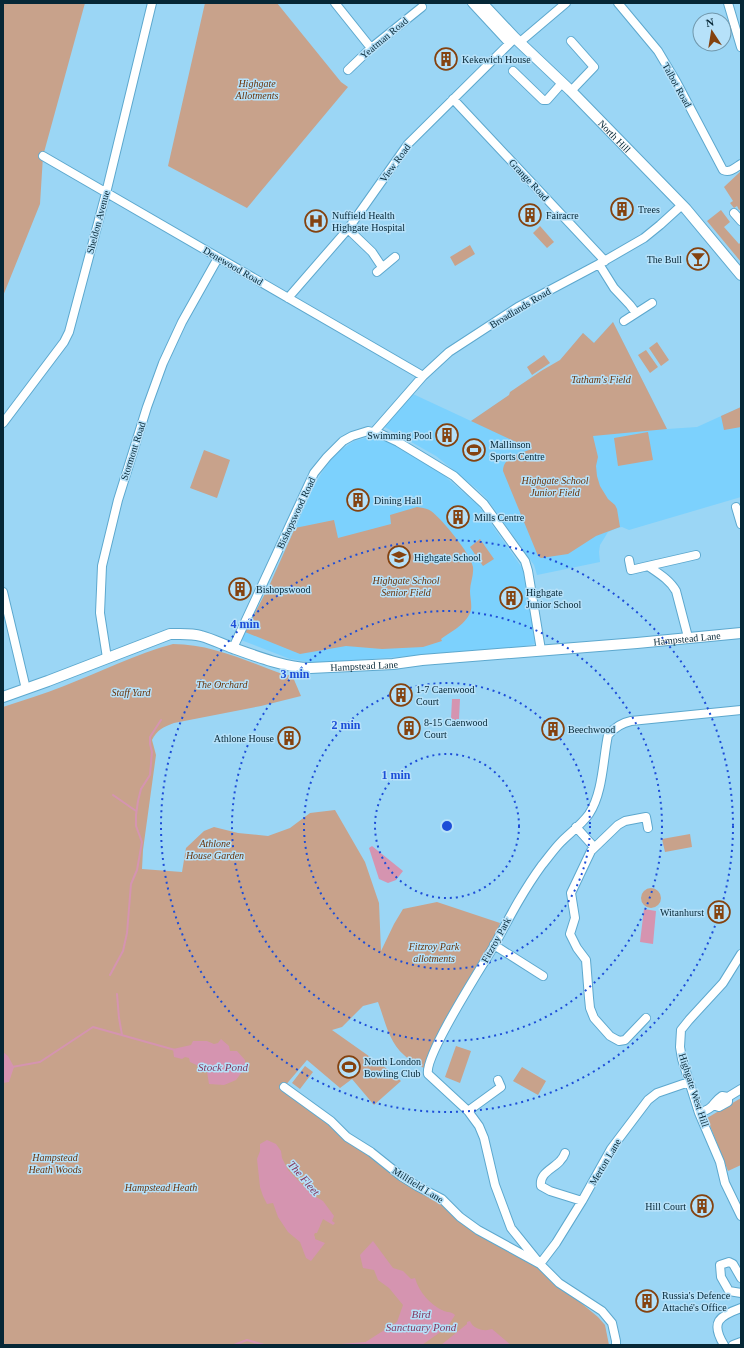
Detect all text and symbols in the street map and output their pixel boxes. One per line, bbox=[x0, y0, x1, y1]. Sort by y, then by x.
north arrow bbox=[692, 12, 732, 52]
street label: Yeatman Road bbox=[358, 15, 410, 61]
text: N bbox=[705, 16, 715, 29]
building icon: Kekewich House bbox=[433, 46, 459, 72]
place label: Kekewich House bbox=[462, 54, 531, 65]
street label: Talbot Road bbox=[660, 61, 694, 109]
park label: Highgate Allotments bbox=[235, 78, 278, 101]
street label: North Hill bbox=[596, 117, 633, 155]
street label: View Road bbox=[377, 142, 413, 184]
street label: Grange Road bbox=[507, 157, 551, 203]
street label: Sheldon Avenue bbox=[84, 189, 112, 255]
building icon: Trees bbox=[609, 196, 635, 222]
building icon: Fairacre bbox=[517, 202, 543, 228]
place label: Trees bbox=[638, 204, 660, 215]
hospital icon: Nuffield Health Highgate Hospital bbox=[303, 208, 329, 234]
place label: Nuffield Health Highgate Hospital bbox=[332, 210, 405, 233]
place label: Fairacre bbox=[546, 210, 579, 221]
street label: Denewood Road bbox=[201, 245, 265, 287]
bar icon: The Bull bbox=[685, 246, 711, 272]
place label: The Bull bbox=[647, 254, 682, 265]
street label: Broadlands Road bbox=[488, 285, 552, 331]
park label: Tatham's Field bbox=[571, 374, 632, 385]
street label: Stormont Road bbox=[118, 420, 148, 482]
building icon: Swimming Pool bbox=[434, 422, 460, 448]
place label: Swimming Pool bbox=[367, 430, 432, 441]
sports icon: Mallinson Sports Centre bbox=[461, 437, 487, 463]
place label: Mallinson Sports Centre bbox=[490, 439, 545, 462]
street label: Bishopswood Road bbox=[275, 475, 317, 551]
park label: Highgate School Junior Field bbox=[521, 475, 589, 498]
building icon: Dining Hall bbox=[345, 487, 371, 513]
place label: Dining Hall bbox=[374, 495, 422, 506]
building icon: Mills Centre bbox=[445, 504, 471, 530]
place label: Mills Centre bbox=[474, 512, 525, 523]
school or university icon: Highgate School bbox=[386, 544, 412, 570]
place label: Highgate School bbox=[414, 552, 481, 563]
park label: Highgate School Senior Field bbox=[372, 575, 440, 598]
building icon: Bishopswood bbox=[227, 576, 253, 602]
place label: Bishopswood bbox=[256, 584, 310, 595]
building icon: Highgate Junior School bbox=[498, 585, 524, 611]
place label: Highgate Junior School bbox=[526, 587, 582, 610]
text: 4 min bbox=[230, 617, 260, 631]
street label: Hampstead Lane bbox=[653, 629, 722, 647]
street label: Hampstead Lane bbox=[330, 658, 399, 673]
text: 3 min bbox=[280, 667, 310, 681]
park label: The Orchard bbox=[196, 679, 249, 690]
building icon: 1-7 Caenwood Court bbox=[388, 682, 414, 708]
place label: 1-7 Caenwood Court bbox=[416, 684, 475, 707]
park label: Staff Yard bbox=[112, 687, 151, 698]
building icon: 8-15 Caenwood Court bbox=[396, 715, 422, 741]
building icon: Beechwood bbox=[540, 716, 566, 742]
place label: 8-15 Caenwood Court bbox=[424, 717, 488, 740]
text: 2 min bbox=[331, 718, 361, 732]
place label: Beechwood bbox=[568, 724, 615, 735]
building icon: Athlone House bbox=[276, 725, 302, 751]
place label: Athlone House bbox=[214, 733, 275, 744]
text: 1 min bbox=[381, 768, 411, 782]
centre of rings bbox=[440, 819, 454, 833]
park label: Athlone House Garden bbox=[185, 838, 244, 861]
building icon: Witanhurst bbox=[706, 899, 732, 925]
place label: Witanhurst bbox=[660, 907, 704, 918]
street label: Fitzroy Park bbox=[479, 916, 513, 964]
park label: Fitzroy Park allotments bbox=[408, 941, 460, 964]
street label: Highgate West Hill bbox=[677, 1052, 711, 1128]
sports icon: North London Bowling Club bbox=[336, 1054, 362, 1080]
place label: North London Bowling Club bbox=[364, 1056, 421, 1079]
water label: Stock Pond bbox=[198, 1061, 248, 1073]
street label: Merton Lane bbox=[587, 1136, 623, 1187]
park label: Hampstead Heath Woods bbox=[27, 1152, 82, 1175]
water label: The Fleet bbox=[286, 1158, 323, 1198]
street label: Millfield Lane bbox=[390, 1165, 446, 1205]
park label: Hampstead Heath bbox=[124, 1182, 197, 1193]
building icon: Hill Court bbox=[689, 1193, 715, 1219]
place label: Hill Court bbox=[645, 1201, 686, 1212]
building icon: Russia's Defence Attaché's Office bbox=[634, 1288, 660, 1314]
place label: Russia's Defence Attaché's Office bbox=[662, 1290, 731, 1313]
water label: Bird Sanctuary Pond bbox=[386, 1308, 457, 1333]

